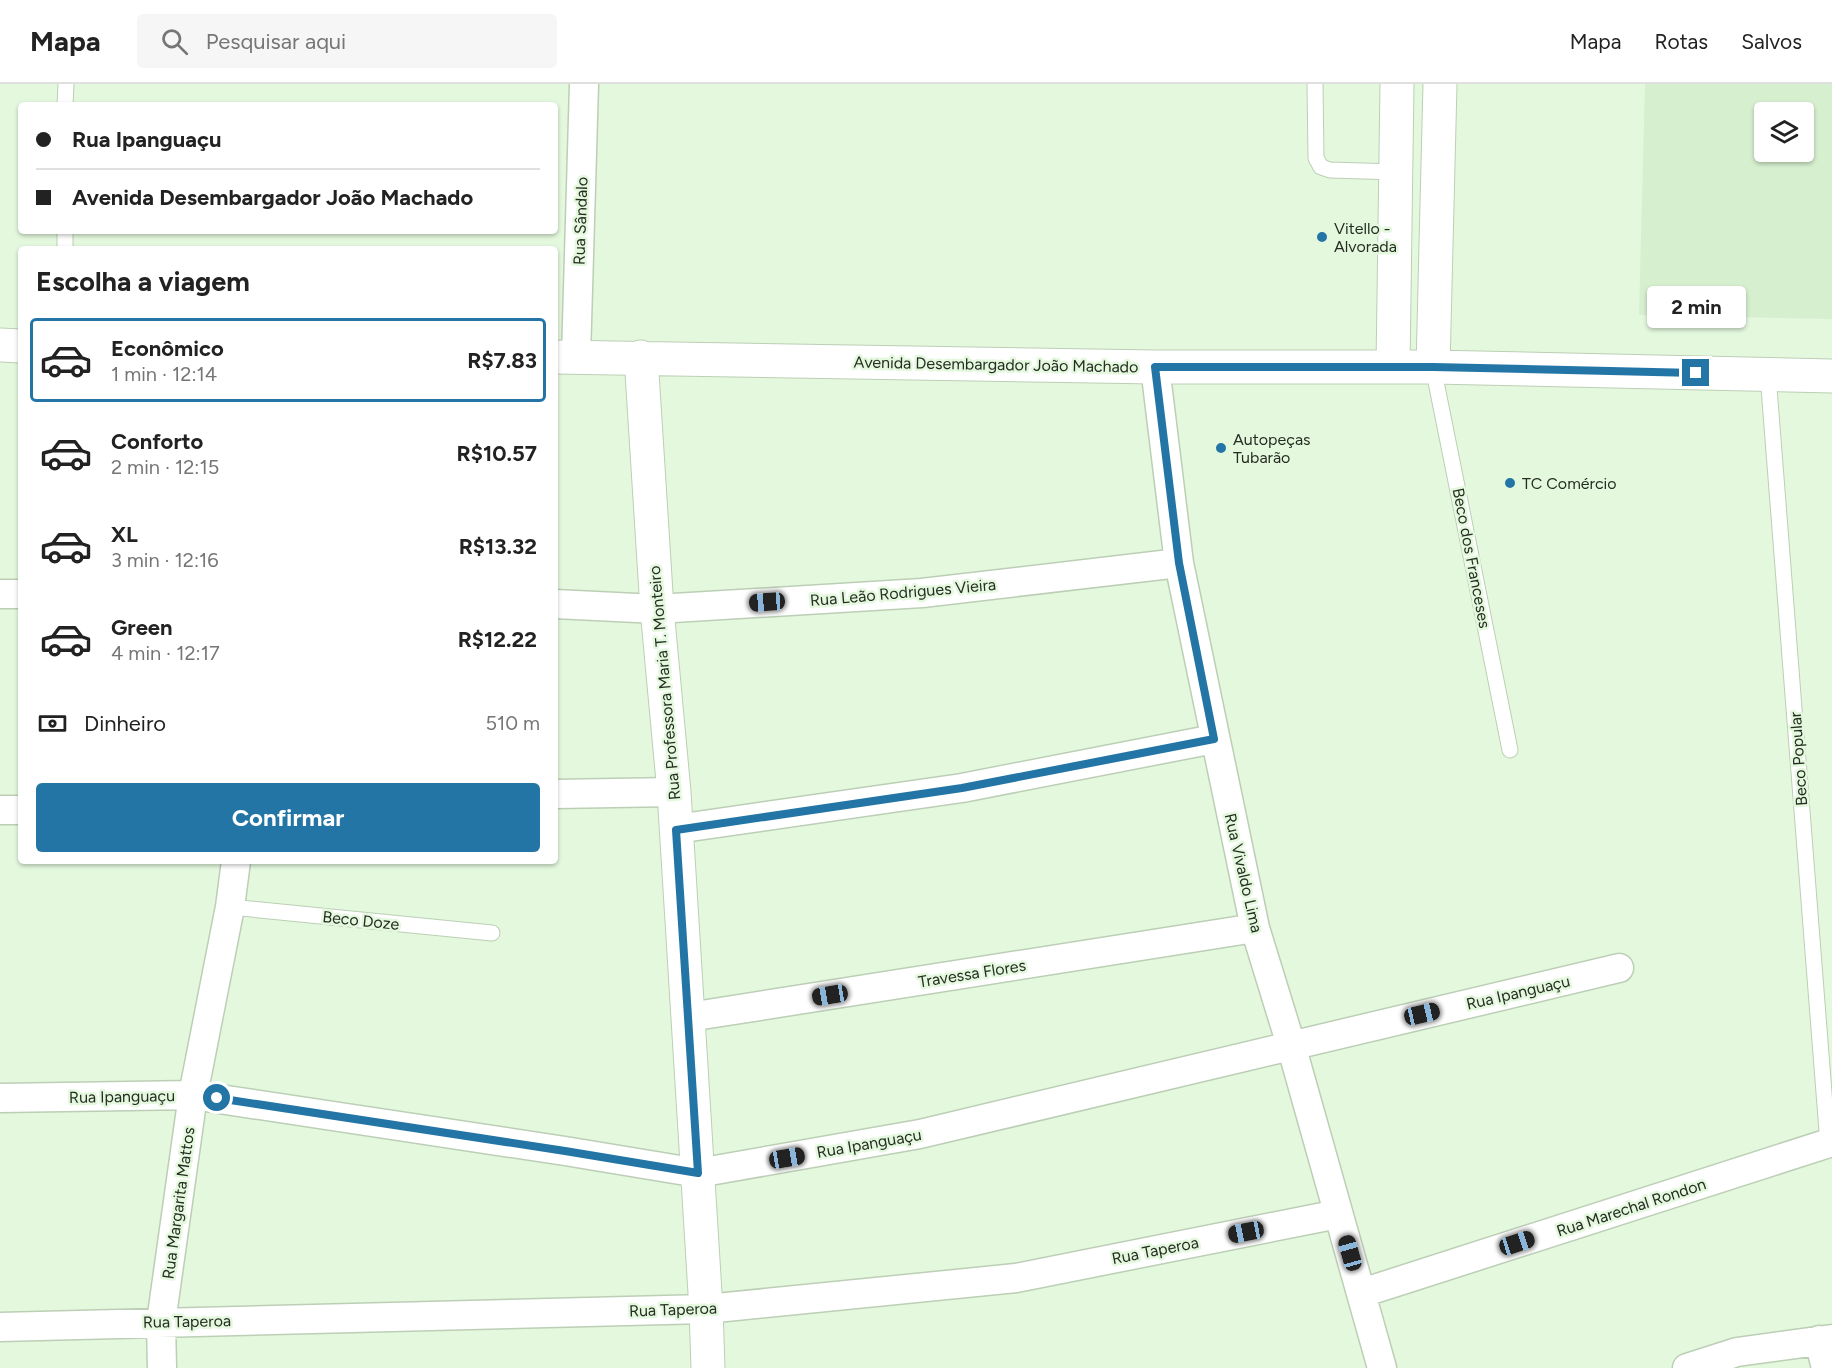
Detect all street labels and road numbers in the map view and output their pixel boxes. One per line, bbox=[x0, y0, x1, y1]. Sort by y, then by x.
street label: Rua Sândalo bbox=[569, 177, 592, 265]
street label: Avenida Desembargador João Machado bbox=[853, 353, 1138, 376]
street label: Beco dos Franceses bbox=[1449, 486, 1494, 630]
street label: Rua Professora Maria T. Monteiro bbox=[645, 565, 684, 801]
street label: Rua Leão Rodrigues Vieira bbox=[809, 575, 997, 610]
street label: Beco Popular bbox=[1786, 711, 1811, 807]
street label: Rua Vivaldo Lima bbox=[1221, 811, 1267, 935]
street label: Beco Doze bbox=[322, 907, 401, 934]
street label: Travessa Flores bbox=[917, 956, 1027, 991]
street label: Rua Ipanguaçu bbox=[1464, 971, 1572, 1014]
street label: Rua Ipanguaçu bbox=[69, 1086, 175, 1107]
street label: Rua Ipanguaçu bbox=[815, 1125, 923, 1162]
street label: Rua Margarita Mattos bbox=[158, 1126, 199, 1280]
street label: Rua Marechal Rondon bbox=[1554, 1174, 1708, 1241]
street label: Rua Taperoa bbox=[1110, 1233, 1200, 1268]
street label: Rua Taperoa bbox=[629, 1298, 717, 1321]
street label: Rua Taperoa bbox=[143, 1311, 231, 1332]

